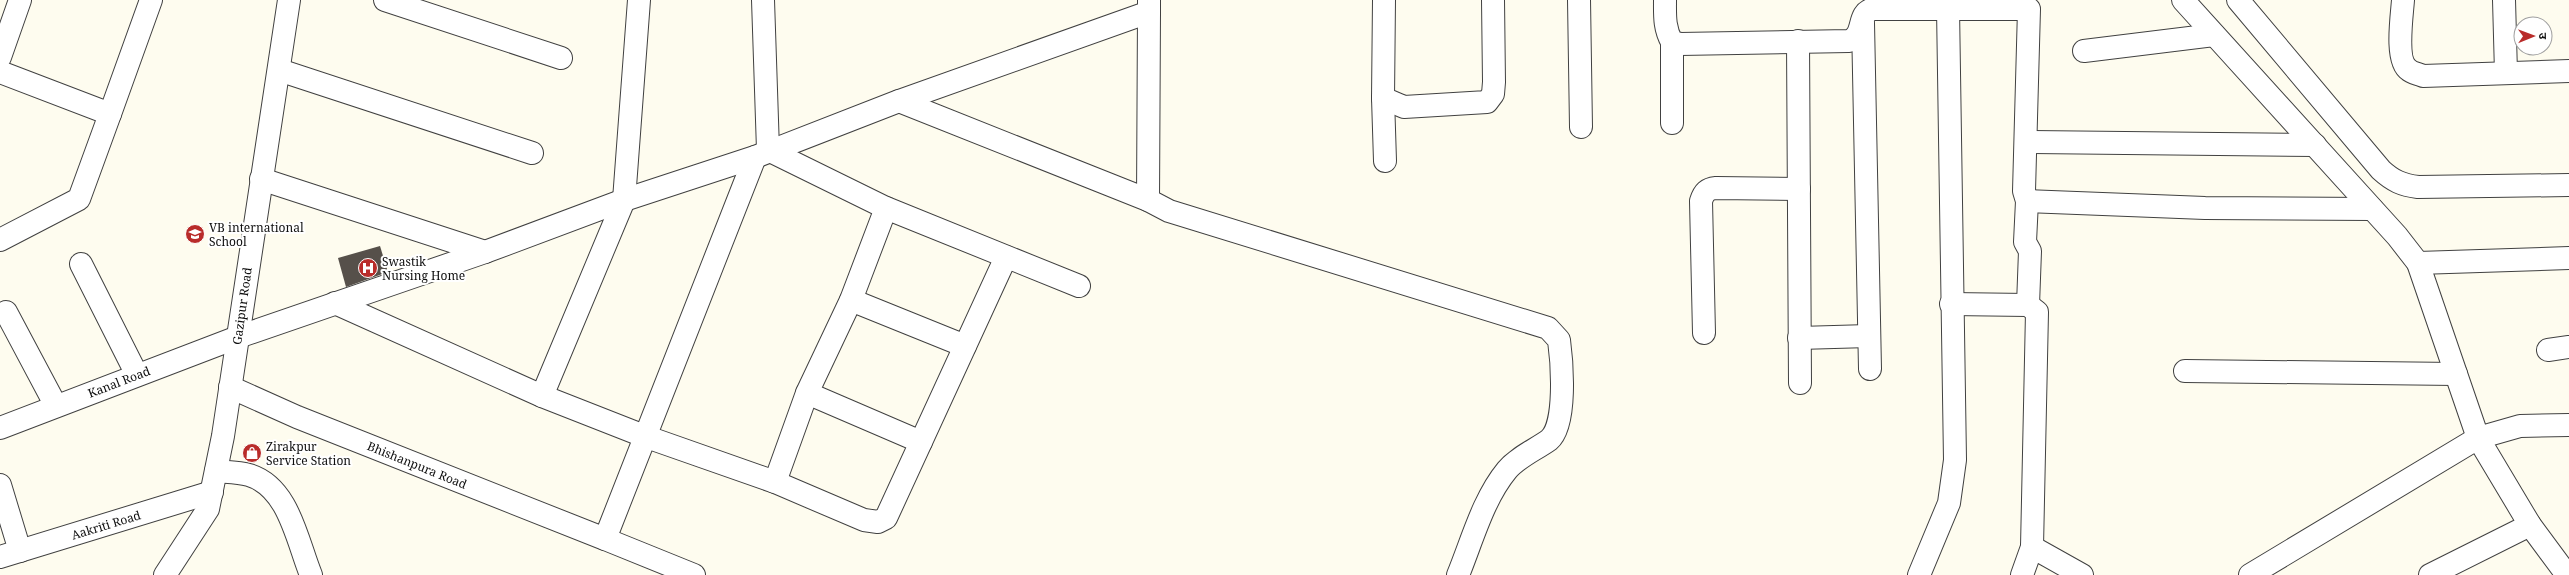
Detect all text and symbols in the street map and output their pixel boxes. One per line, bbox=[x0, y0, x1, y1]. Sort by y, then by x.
north arrow bbox=[2513, 16, 2553, 56]
text: उ bbox=[2536, 32, 2551, 40]
place label: VB international School bbox=[209, 219, 304, 250]
school or university icon: VB international School bbox=[184, 223, 206, 245]
place label: Swastik Nursing Home bbox=[382, 253, 465, 284]
hospital icon: Swastik Nursing Home bbox=[357, 257, 379, 279]
street label: Gazipur Road bbox=[228, 266, 256, 346]
street label: Kanal Road bbox=[85, 362, 153, 402]
street label: Bhishanpura Road bbox=[365, 437, 470, 493]
place label: Zirakpur Service Station bbox=[266, 438, 351, 469]
shop icon: Zirakpur Service Station bbox=[241, 442, 263, 464]
street label: Aakriti Road bbox=[69, 506, 143, 544]

